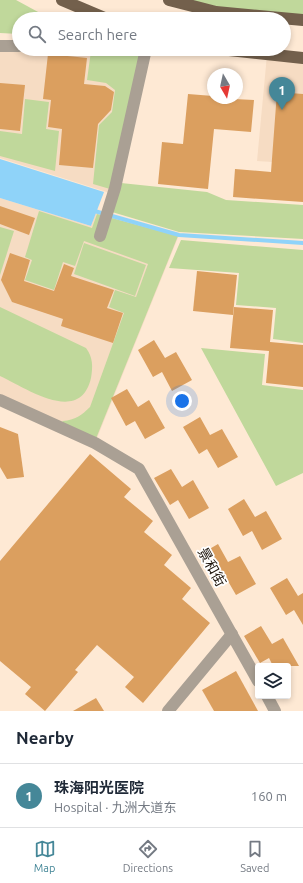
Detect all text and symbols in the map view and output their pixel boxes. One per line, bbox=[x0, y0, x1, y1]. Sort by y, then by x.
search box bbox=[12, 12, 291, 56]
icon: search bbox=[26, 23, 48, 45]
text: Search here bbox=[58, 26, 137, 43]
north arrow bbox=[207, 68, 243, 104]
pin: 1 bbox=[269, 77, 295, 110]
your location bbox=[172, 391, 192, 411]
street label: 景和街 bbox=[195, 545, 229, 589]
map controls bbox=[255, 663, 291, 699]
button: layers bbox=[255, 663, 291, 699]
text: Nearby bbox=[16, 728, 74, 747]
text: 珠海阳光医院 bbox=[54, 779, 144, 796]
text: 1 bbox=[25, 789, 33, 803]
text: 160 m bbox=[251, 789, 287, 803]
text: Hospital · 九洲大道东 bbox=[54, 800, 176, 814]
tab: Map bbox=[34, 838, 56, 874]
tab: Directions bbox=[123, 838, 173, 874]
tab: Saved bbox=[240, 838, 269, 874]

